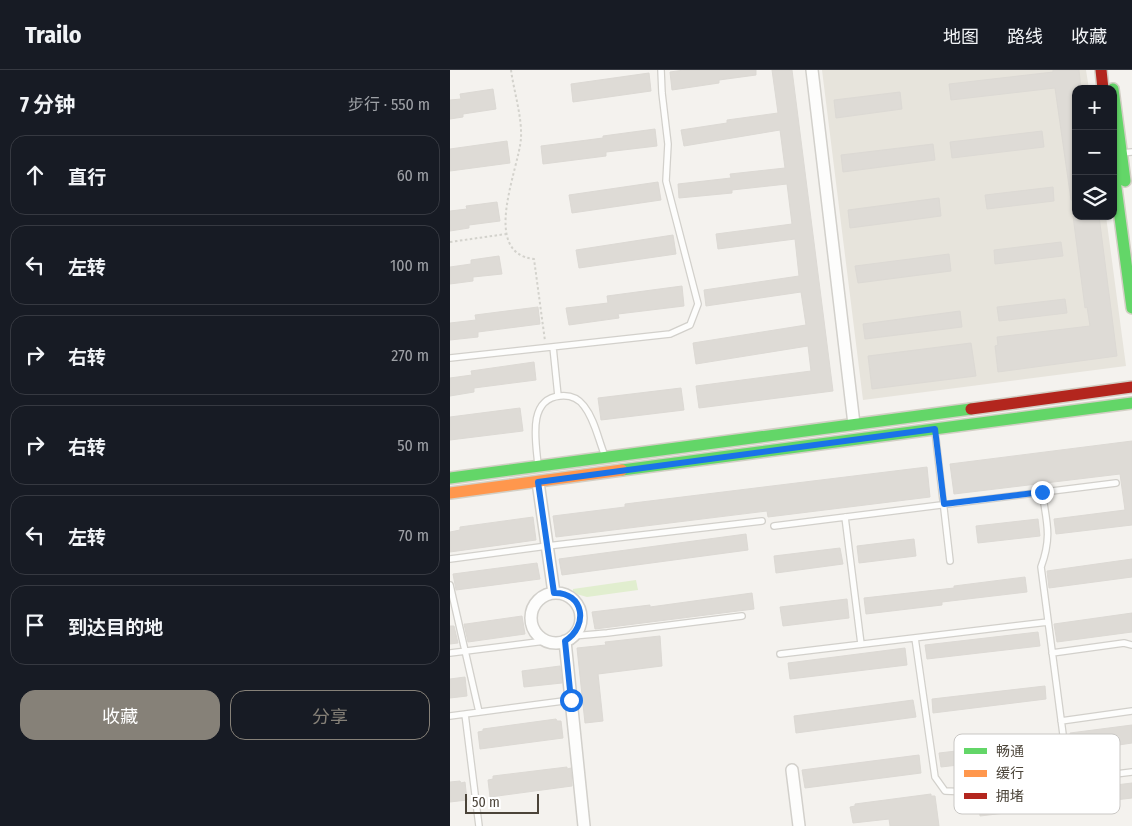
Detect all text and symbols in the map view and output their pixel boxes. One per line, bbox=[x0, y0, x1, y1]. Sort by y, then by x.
text: Trailo bbox=[25, 21, 82, 49]
text: 地图 bbox=[943, 26, 979, 48]
text: 路线 bbox=[1007, 26, 1043, 48]
text: 收藏 bbox=[1071, 26, 1107, 48]
map controls bbox=[1072, 85, 1117, 220]
button: + bbox=[1072, 85, 1117, 130]
text: 7 分钟 bbox=[20, 92, 75, 118]
text: 步行 · 550 m bbox=[348, 95, 430, 114]
button: − bbox=[1072, 130, 1117, 175]
icon: ahead bbox=[21, 161, 49, 189]
text: 直行 bbox=[68, 166, 106, 189]
text: 60 m bbox=[397, 166, 429, 185]
button: layers bbox=[1072, 175, 1117, 220]
icon: left bbox=[21, 251, 49, 279]
text: 左转 bbox=[68, 256, 106, 279]
text: 100 m bbox=[390, 256, 429, 275]
icon: right bbox=[21, 341, 49, 369]
text: 右转 bbox=[68, 346, 106, 369]
text: 270 m bbox=[391, 346, 429, 365]
icon: right bbox=[21, 431, 49, 459]
text: 右转 bbox=[68, 436, 106, 459]
text: 50 m bbox=[397, 436, 429, 455]
route end bbox=[1031, 481, 1054, 504]
icon: left bbox=[21, 521, 49, 549]
text: 左转 bbox=[68, 526, 106, 549]
text: 70 m bbox=[398, 526, 429, 545]
icon: arrive bbox=[21, 611, 49, 639]
text: 到达目的地 bbox=[68, 616, 163, 639]
route start bbox=[560, 689, 583, 712]
button: 收藏 bbox=[20, 690, 220, 740]
button: 分享 bbox=[230, 690, 430, 740]
legend bbox=[954, 734, 1120, 814]
text: 畅通 bbox=[996, 743, 1024, 760]
text: 缓行 bbox=[996, 765, 1024, 782]
text: 拥堵 bbox=[996, 788, 1024, 805]
scale bar bbox=[465, 791, 539, 814]
text: 50 m bbox=[472, 794, 500, 811]

